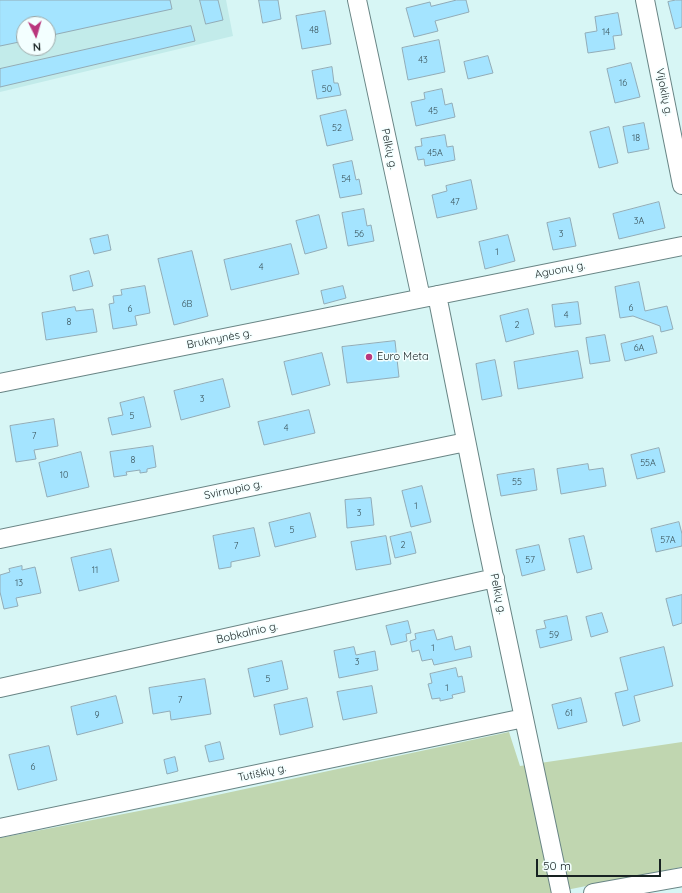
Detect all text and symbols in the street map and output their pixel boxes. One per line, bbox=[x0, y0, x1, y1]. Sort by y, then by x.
north arrow bbox=[16, 16, 56, 56]
house number: 48 bbox=[309, 25, 319, 35]
house number: 14 bbox=[602, 27, 610, 37]
text: N bbox=[32, 40, 42, 54]
house number: 43 bbox=[418, 55, 428, 65]
street label: Vijoklių g. bbox=[653, 67, 675, 117]
house number: 16 bbox=[619, 78, 627, 88]
house number: 50 bbox=[322, 84, 332, 94]
house number: 45 bbox=[428, 106, 438, 116]
house number: 52 bbox=[332, 123, 342, 133]
street label: Pelkių g. bbox=[378, 127, 400, 171]
house number: 18 bbox=[632, 133, 640, 143]
house number: 45A bbox=[427, 148, 443, 158]
house number: 54 bbox=[341, 174, 351, 184]
house number: 47 bbox=[450, 197, 460, 207]
house number: 3A bbox=[634, 216, 644, 226]
house number: 56 bbox=[354, 229, 364, 239]
house number: 3 bbox=[559, 229, 563, 239]
house number: 1 bbox=[495, 247, 499, 257]
street label: Aguonų g. bbox=[534, 259, 586, 281]
house number: 4 bbox=[259, 262, 263, 272]
house number: 6B bbox=[182, 299, 192, 309]
house number: 6 bbox=[629, 303, 633, 313]
house number: 6 bbox=[128, 304, 132, 314]
house number: 4 bbox=[564, 310, 568, 320]
house number: 8 bbox=[67, 317, 71, 327]
house number: 2 bbox=[515, 320, 519, 330]
street label: Bruknynės g. bbox=[186, 326, 252, 352]
house number: 6A bbox=[634, 343, 644, 353]
place label: Euro Meta bbox=[377, 350, 429, 364]
marker: Euro Meta bbox=[364, 352, 374, 362]
house number: 3 bbox=[200, 394, 204, 404]
house number: 5 bbox=[130, 411, 134, 421]
house number: 4 bbox=[284, 423, 288, 433]
house number: 7 bbox=[32, 431, 36, 441]
house number: 8 bbox=[131, 455, 135, 465]
house number: 55A bbox=[640, 458, 656, 468]
house number: 10 bbox=[60, 470, 68, 480]
street label: Svirnupio g. bbox=[203, 477, 263, 503]
house number: 55 bbox=[512, 477, 522, 487]
house number: 1 bbox=[414, 501, 418, 511]
house number: 3 bbox=[357, 508, 361, 518]
house number: 5 bbox=[290, 525, 294, 535]
house number: 57A bbox=[660, 535, 676, 545]
house number: 2 bbox=[401, 540, 405, 550]
house number: 7 bbox=[234, 541, 238, 551]
house number: 57 bbox=[525, 555, 535, 565]
house number: 11 bbox=[92, 565, 98, 575]
street label: Pelkių g. bbox=[487, 572, 509, 616]
house number: 13 bbox=[15, 578, 23, 588]
street label: Bobkalnio g. bbox=[215, 620, 279, 646]
house number: 59 bbox=[549, 630, 559, 640]
house number: 1 bbox=[431, 643, 435, 653]
house number: 3 bbox=[355, 657, 359, 667]
house number: 5 bbox=[266, 674, 270, 684]
house number: 1 bbox=[445, 683, 449, 693]
house number: 7 bbox=[178, 695, 182, 705]
house number: 61 bbox=[565, 708, 573, 718]
house number: 9 bbox=[94, 710, 100, 720]
street label: Tutiškių g. bbox=[237, 761, 287, 785]
house number: 6 bbox=[31, 762, 35, 772]
scale bar bbox=[538, 851, 663, 877]
text: 50 m bbox=[543, 858, 571, 873]

